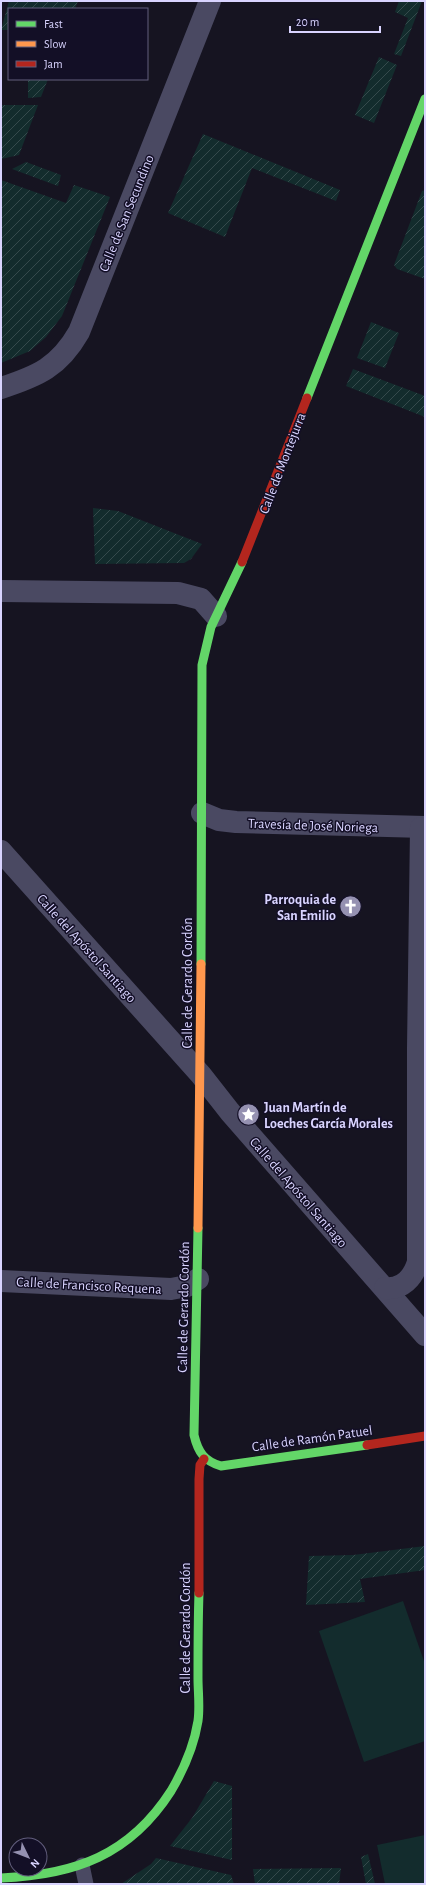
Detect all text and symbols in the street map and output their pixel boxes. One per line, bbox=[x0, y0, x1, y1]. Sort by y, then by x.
legend bbox=[8, 8, 148, 80]
scale bar bbox=[290, 8, 380, 34]
text: 20 m bbox=[296, 16, 319, 28]
text: Fast bbox=[44, 18, 63, 30]
text: Slow bbox=[44, 38, 66, 50]
text: Jam bbox=[44, 58, 63, 70]
street label: Calle de San Secundino bbox=[97, 153, 157, 274]
street label: Calle de Montejurra bbox=[257, 410, 309, 516]
street label: Travesía de José Noriega bbox=[248, 817, 379, 835]
street label: Calle del Apóstol Santiago bbox=[34, 892, 139, 1006]
place label: Parroquia de San Emilio bbox=[264, 893, 336, 923]
church icon: Parroquia de San Emilio bbox=[338, 894, 364, 920]
street label: Calle de Gerardo Cordón bbox=[181, 917, 195, 1049]
place label: Juan Martín de Loeches García Morales bbox=[264, 1101, 393, 1131]
place icon: Juan Martín de Loeches García Morales bbox=[236, 1102, 262, 1128]
street label: Calle del Apóstol Santiago bbox=[247, 1135, 350, 1250]
street label: Calle de Gerardo Cordón bbox=[176, 1241, 192, 1373]
street label: Calle de Francisco Requena bbox=[16, 1275, 163, 1297]
street label: Calle de Ramón Patuel bbox=[251, 1424, 373, 1454]
street label: Calle de Gerardo Cordón bbox=[179, 1562, 193, 1694]
north arrow bbox=[8, 1837, 48, 1877]
text: N bbox=[28, 1857, 42, 1870]

